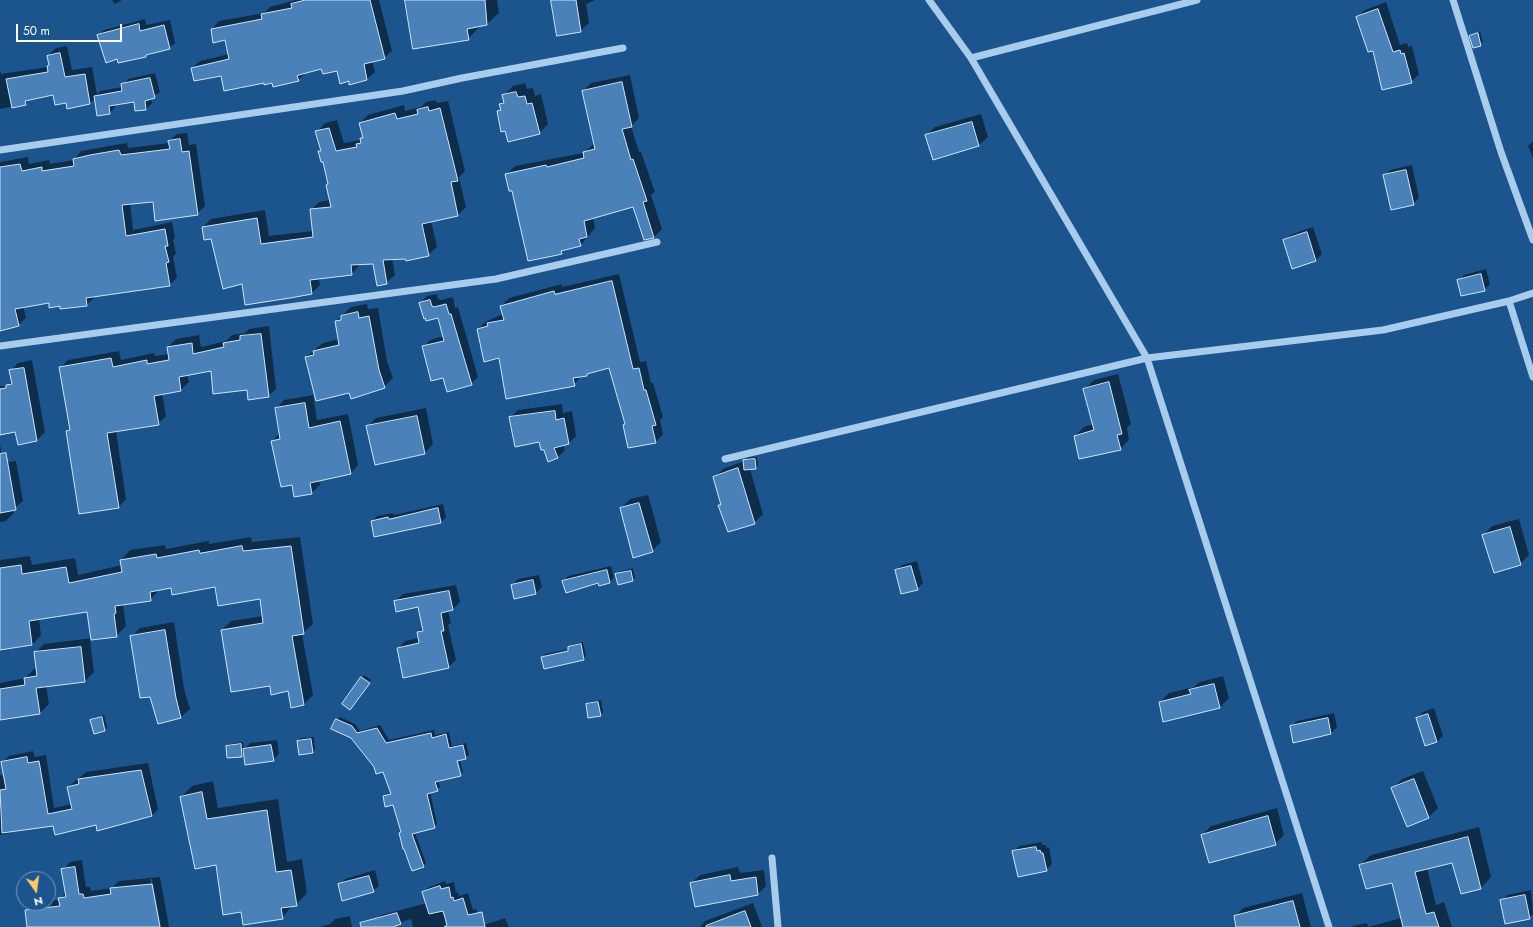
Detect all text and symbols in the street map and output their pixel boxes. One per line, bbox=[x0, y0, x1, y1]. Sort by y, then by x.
scale bar bbox=[18, 16, 124, 42]
text: 50 m bbox=[23, 22, 50, 40]
north arrow bbox=[16, 871, 56, 911]
text: N bbox=[32, 893, 45, 910]

